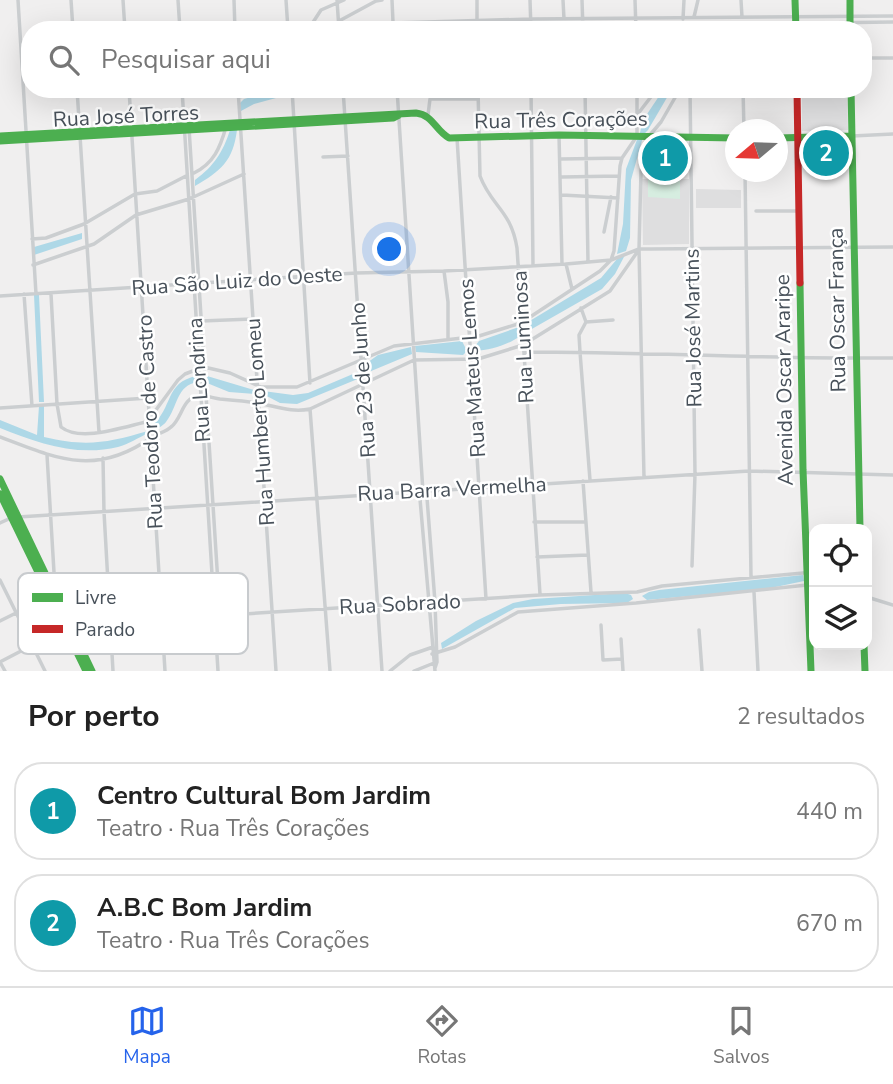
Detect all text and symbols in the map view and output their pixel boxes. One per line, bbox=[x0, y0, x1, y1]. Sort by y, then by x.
search box bbox=[21, 21, 872, 98]
icon: search bbox=[45, 41, 83, 79]
text: Pesquisar aqui bbox=[101, 42, 271, 77]
street label: Rua José Torres bbox=[52, 98, 200, 134]
street label: Rua Três Corações bbox=[474, 104, 648, 136]
north arrow bbox=[725, 119, 788, 182]
pin: 2 bbox=[803, 127, 849, 179]
pin: 1 bbox=[642, 132, 688, 184]
street label: Rua Oscar França bbox=[822, 227, 852, 393]
your location bbox=[372, 232, 406, 266]
street label: Rua José Martins bbox=[678, 248, 708, 408]
street label: Rua São Luiz do Oeste bbox=[131, 260, 343, 302]
street label: Rua Luminosa bbox=[506, 270, 540, 404]
street label: Avenida Oscar Araripe bbox=[768, 274, 800, 486]
street label: Rua Mateus Lemos bbox=[452, 278, 492, 458]
street label: Rua 23 de Junho bbox=[344, 301, 382, 459]
street label: Rua Teodoro de Castro bbox=[130, 314, 170, 530]
street label: Rua Londrina bbox=[181, 317, 217, 443]
street label: Rua Humberto Lomeu bbox=[239, 317, 281, 527]
street label: Rua Barra Vermelha bbox=[357, 470, 547, 508]
map controls bbox=[809, 524, 872, 650]
button: locate bbox=[809, 524, 872, 587]
legend bbox=[18, 573, 248, 654]
text: Livre bbox=[75, 585, 116, 611]
street label: Rua Sobrado bbox=[339, 587, 461, 621]
button: layers bbox=[809, 587, 872, 650]
text: Parado bbox=[75, 617, 135, 643]
text: Por perto bbox=[28, 696, 159, 737]
text: 2 resultados bbox=[737, 701, 865, 732]
text: Centro Cultural Bom Jardim bbox=[97, 778, 431, 813]
text: 1 bbox=[46, 796, 60, 827]
text: 440 m bbox=[796, 796, 863, 827]
text: Teatro · Rua Três Corações bbox=[97, 813, 370, 844]
text: A.B.C Bom Jardim bbox=[97, 890, 312, 925]
text: 2 bbox=[46, 908, 60, 939]
text: 670 m bbox=[796, 908, 863, 939]
text: Teatro · Rua Três Corações bbox=[97, 925, 370, 956]
tab: Mapa bbox=[123, 1002, 171, 1070]
tab: Rotas bbox=[418, 1002, 466, 1070]
tab: Salvos bbox=[713, 1002, 770, 1070]

